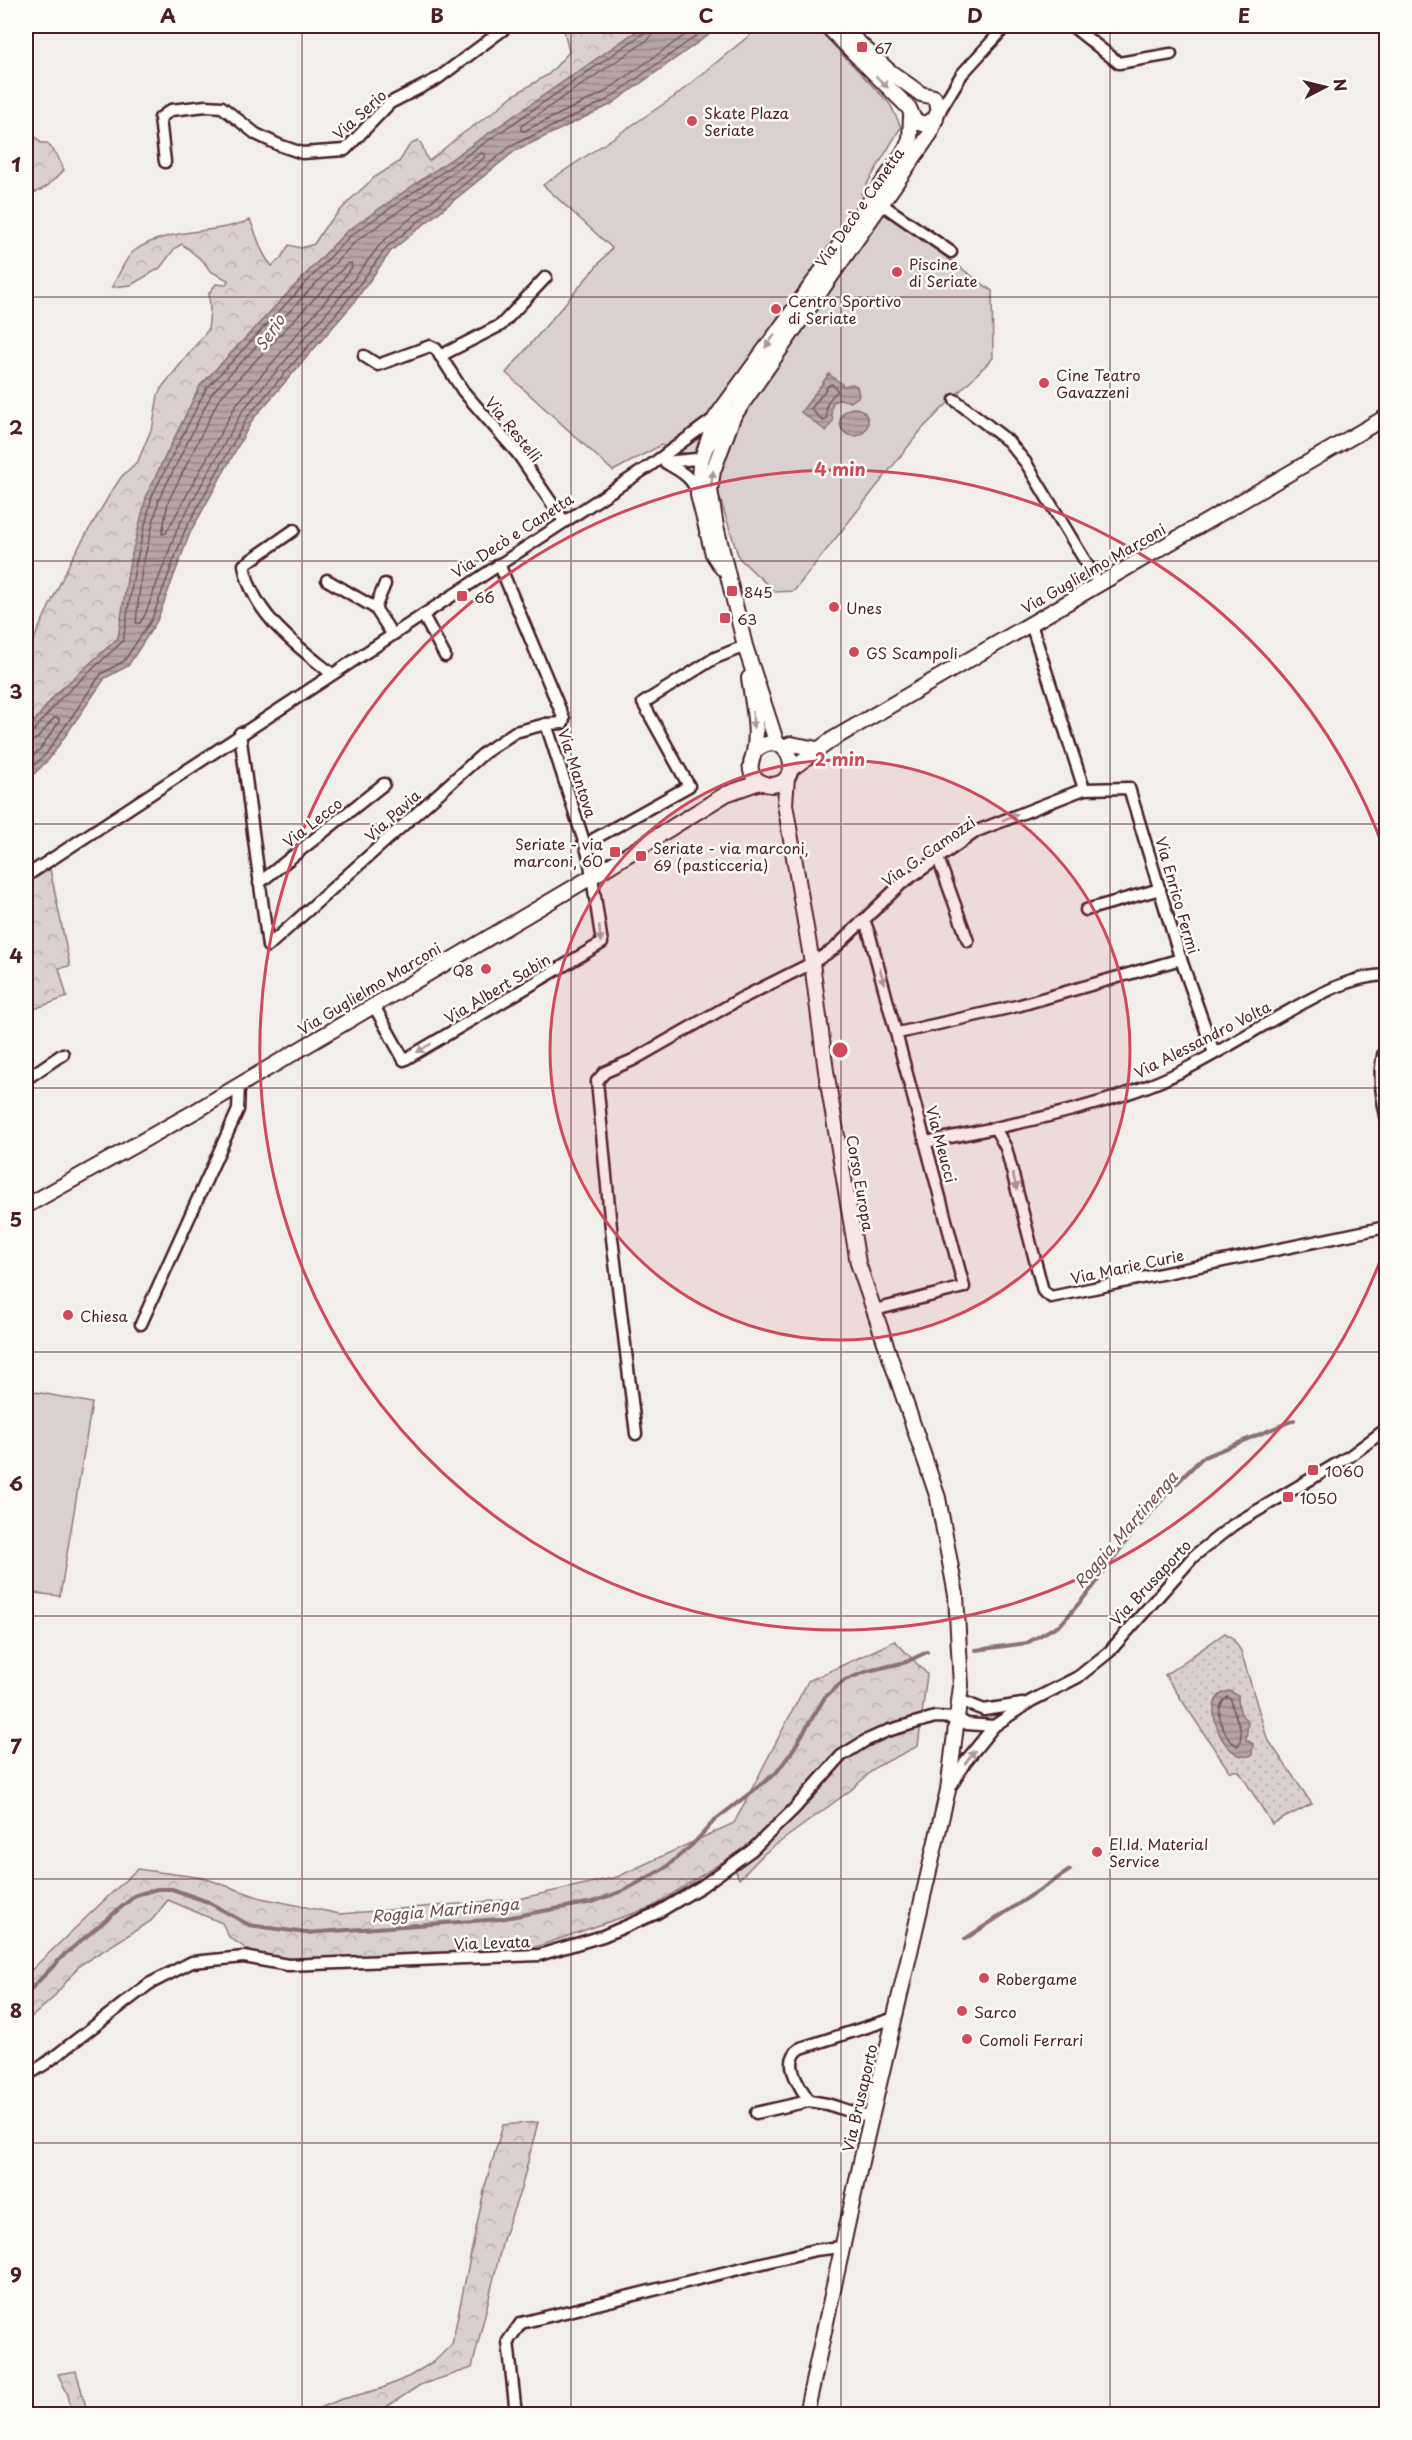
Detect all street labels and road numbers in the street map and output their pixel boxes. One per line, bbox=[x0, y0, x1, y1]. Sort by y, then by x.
street label: Via Serio bbox=[327, 84, 391, 144]
street label: Via Decò e Canetta bbox=[809, 142, 909, 272]
street label: Via Restelli bbox=[480, 391, 548, 467]
street label: Via Decò e Canetta bbox=[446, 486, 578, 583]
street label: Via Guglielmo Marconi bbox=[1016, 517, 1170, 619]
street label: Via Mantova bbox=[553, 725, 603, 821]
street label: Via Pavia bbox=[359, 783, 426, 846]
street label: Via Lecco bbox=[277, 791, 347, 853]
street label: Via G. Camozzi bbox=[877, 810, 979, 892]
street label: Via Enrico Fermi bbox=[1150, 834, 1206, 956]
street label: Via Guglielmo Marconi bbox=[293, 936, 445, 1040]
street label: Via Albert Sabin bbox=[440, 947, 554, 1029]
street label: Via Alessandro Volta bbox=[1130, 994, 1275, 1083]
street label: Via Meucci bbox=[921, 1103, 963, 1185]
street label: Corso Europa bbox=[841, 1133, 881, 1233]
street label: Via Marie Curie bbox=[1068, 1243, 1186, 1289]
street label: Via Brusaporto bbox=[1104, 1534, 1196, 1630]
street label: Via Levata bbox=[453, 1929, 531, 1955]
street label: Via Brusaporto bbox=[835, 2042, 883, 2154]

